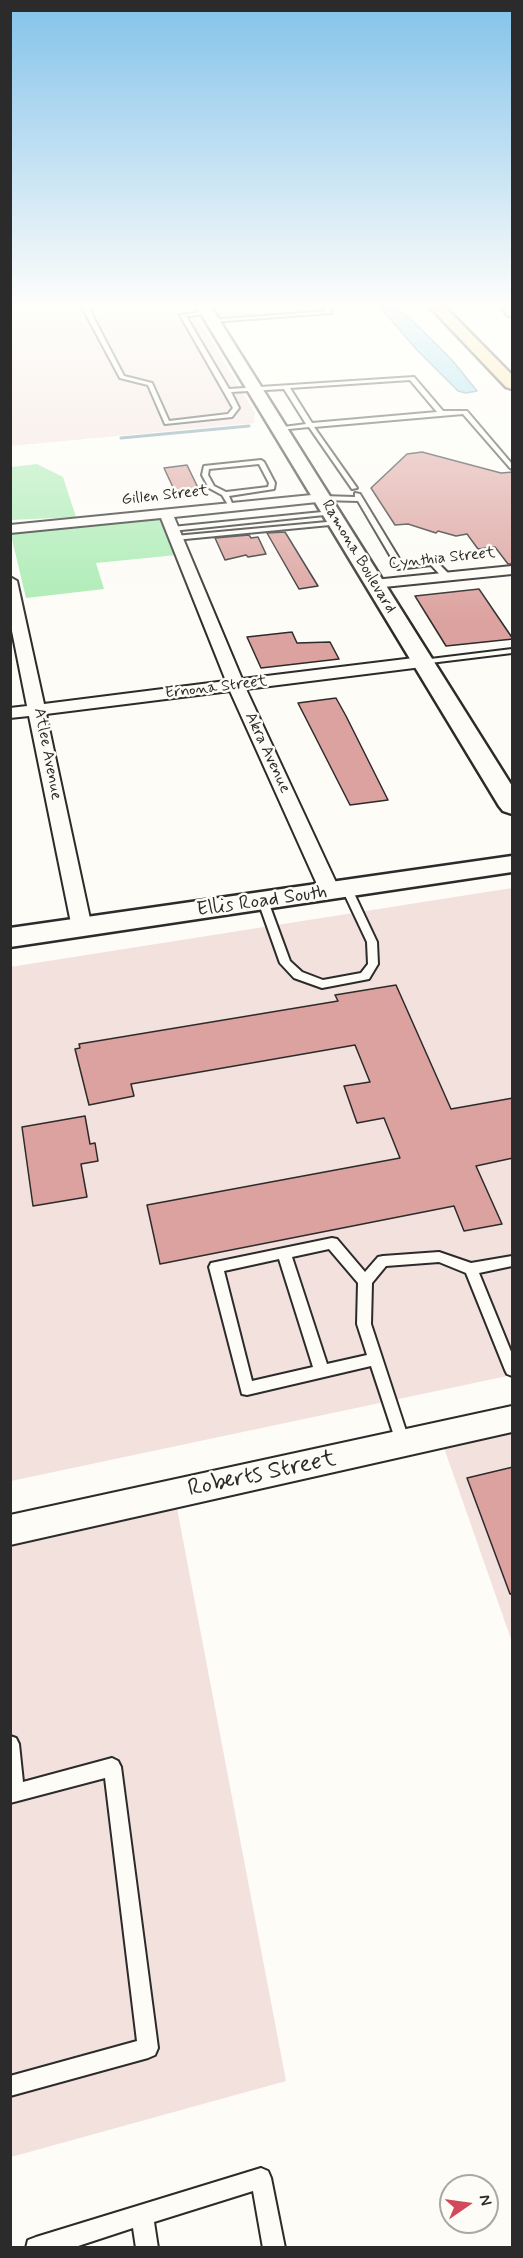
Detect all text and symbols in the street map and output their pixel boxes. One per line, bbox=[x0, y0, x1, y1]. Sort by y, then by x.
street label: Gillen Street bbox=[121, 482, 209, 510]
street label: Ramona Boulevard bbox=[317, 497, 399, 617]
street label: Cynthia Street bbox=[388, 544, 496, 574]
street label: Ernona Street bbox=[164, 672, 268, 704]
street label: Atlee Avenue bbox=[29, 706, 65, 802]
street label: Akra Avenue bbox=[240, 710, 294, 796]
street label: Ellis Road South bbox=[195, 881, 329, 923]
street label: Roberts Street bbox=[185, 1445, 339, 1505]
north arrow bbox=[439, 2174, 499, 2234]
text: N bbox=[474, 2193, 497, 2208]

